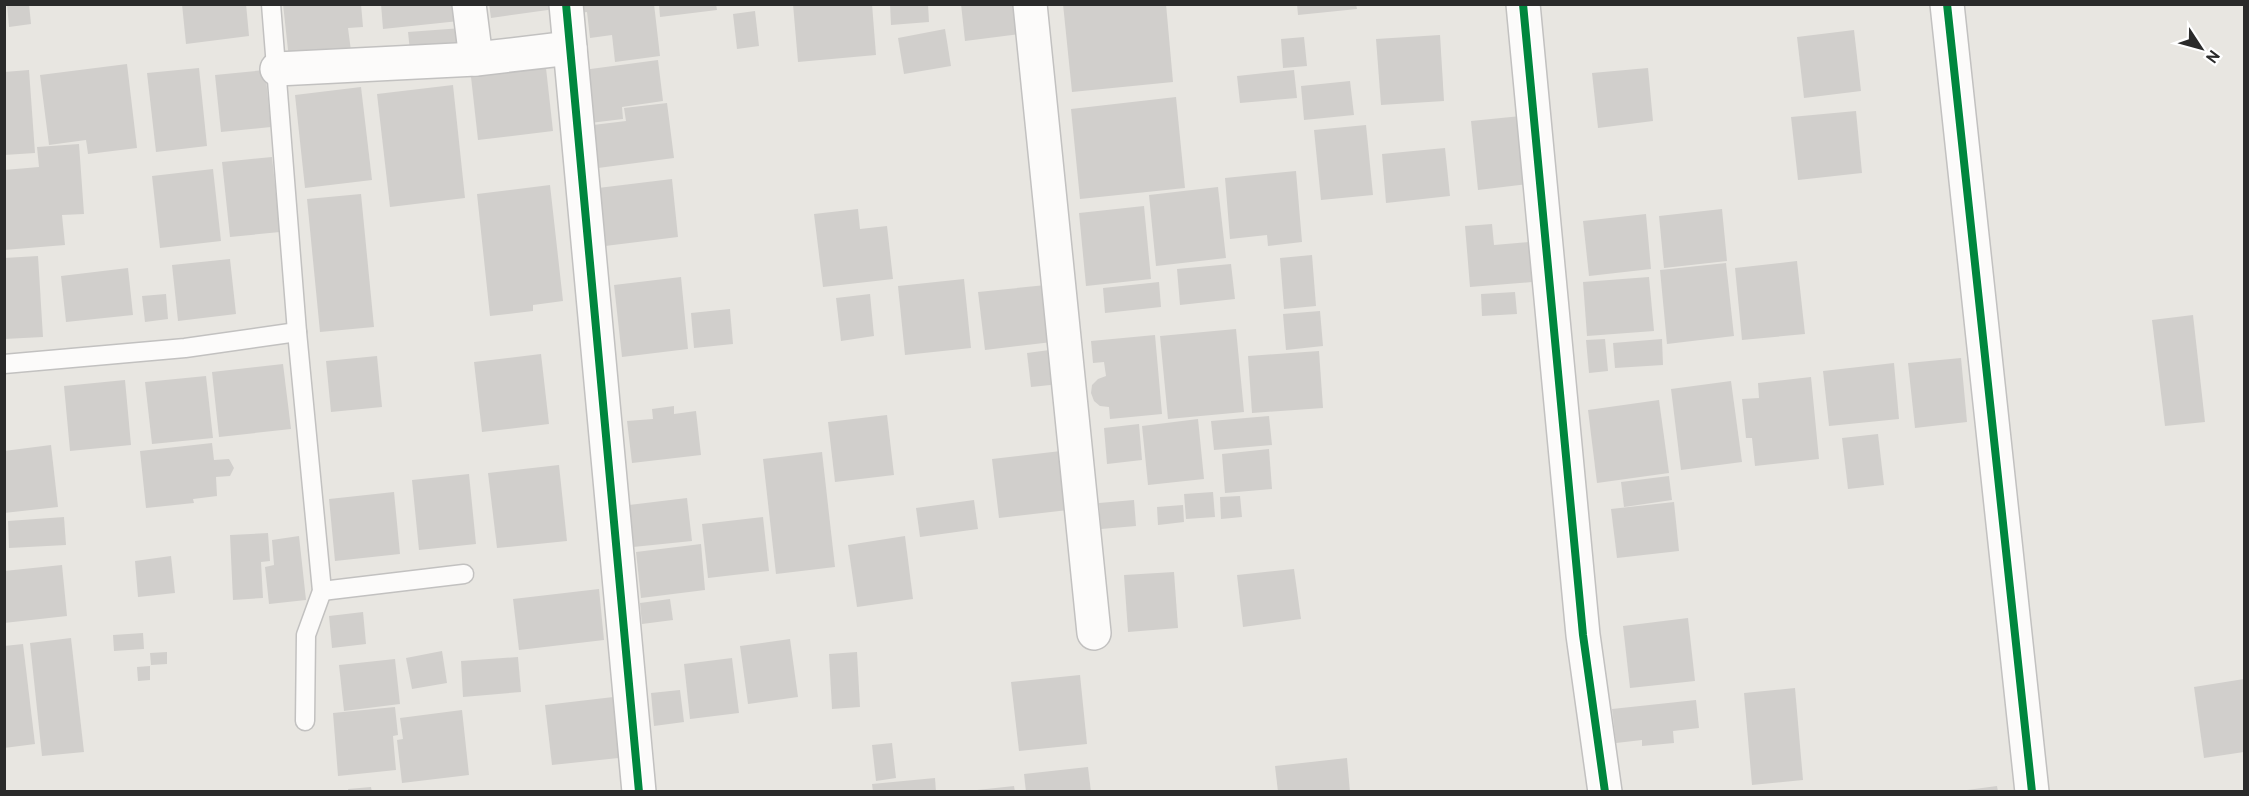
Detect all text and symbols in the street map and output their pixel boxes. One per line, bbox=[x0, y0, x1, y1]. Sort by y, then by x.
north arrow bbox=[2171, 18, 2231, 78]
text: N bbox=[2200, 45, 2223, 66]

